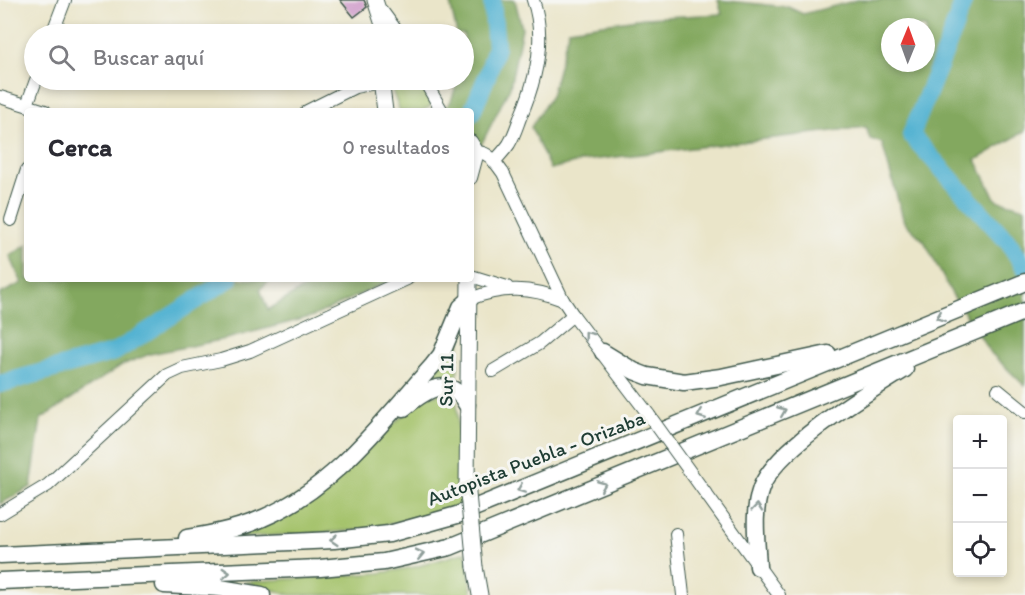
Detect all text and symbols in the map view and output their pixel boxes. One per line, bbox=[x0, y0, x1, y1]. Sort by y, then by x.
north arrow bbox=[881, 18, 935, 72]
search box bbox=[24, 24, 474, 90]
icon: search bbox=[45, 41, 78, 74]
text: Buscar aquí bbox=[93, 44, 204, 71]
text: Cerca bbox=[48, 131, 112, 163]
text: 0 resultados bbox=[342, 135, 450, 159]
one-way arrow bbox=[935, 310, 946, 322]
one-way arrow bbox=[585, 331, 596, 342]
street label: Sur 11 bbox=[434, 353, 458, 407]
street label: Autopista Puebla - Orizaba bbox=[424, 405, 649, 511]
one-way arrow bbox=[776, 406, 787, 418]
one-way arrow bbox=[697, 408, 708, 420]
map controls bbox=[953, 415, 1007, 577]
button: + bbox=[953, 415, 1007, 469]
button: − bbox=[953, 469, 1007, 523]
one-way arrow bbox=[596, 480, 607, 492]
one-way arrow bbox=[516, 482, 527, 494]
one-way arrow bbox=[750, 504, 763, 513]
button: locate bbox=[953, 523, 1007, 577]
one-way arrow bbox=[330, 533, 339, 546]
one-way arrow bbox=[415, 548, 425, 561]
one-way arrow bbox=[222, 566, 231, 579]

